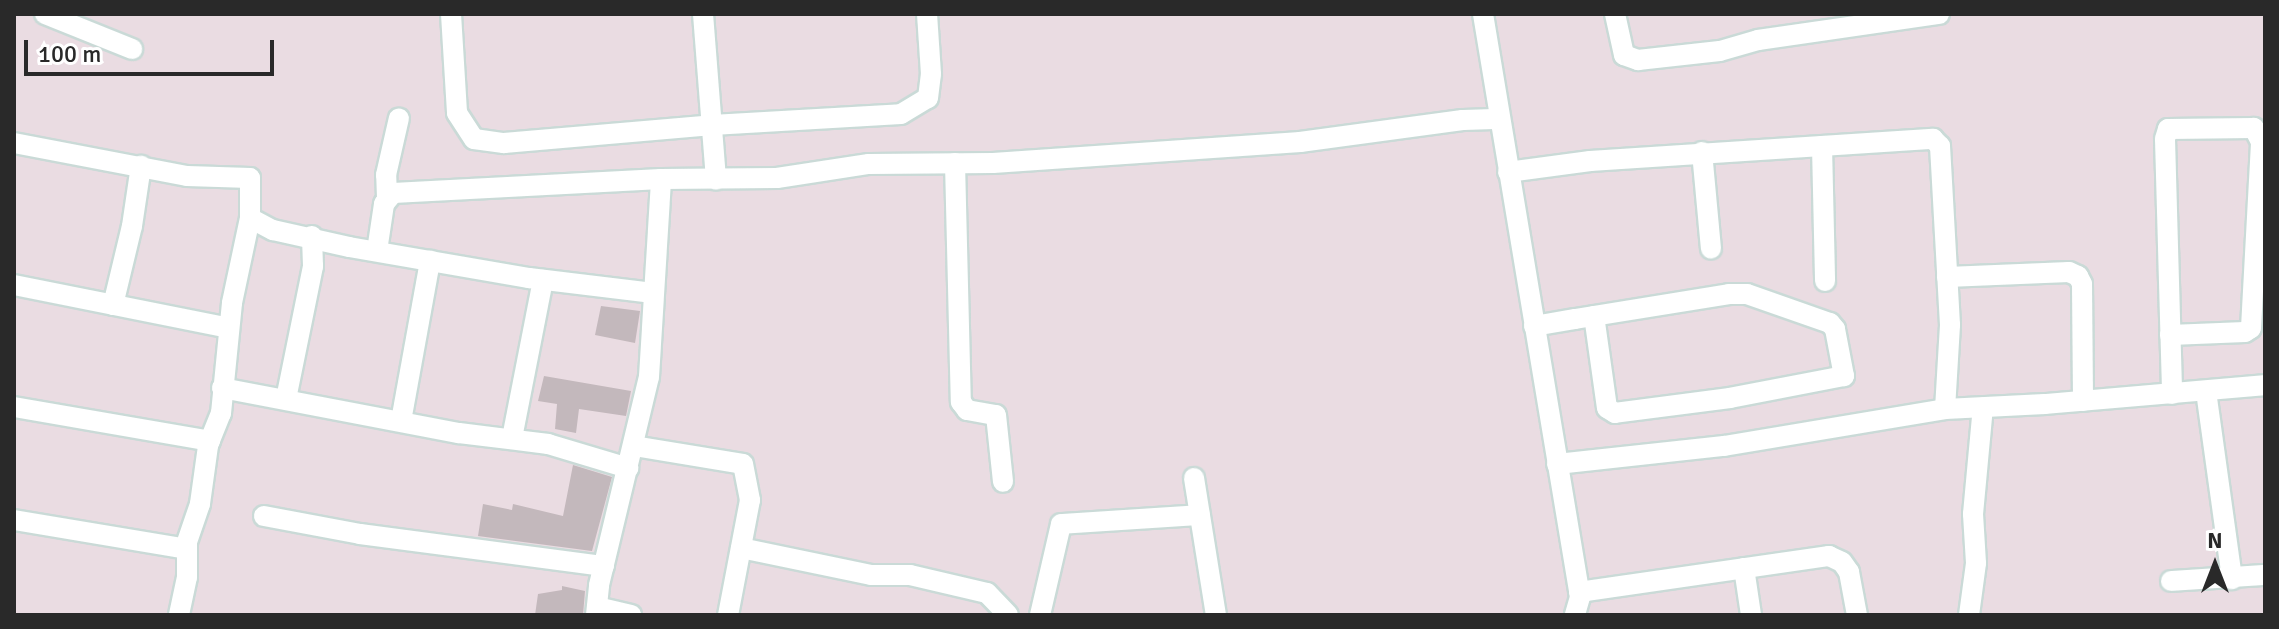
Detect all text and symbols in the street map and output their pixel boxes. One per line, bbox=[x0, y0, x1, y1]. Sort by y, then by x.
scale bar bbox=[28, 24, 278, 74]
text: 100 m bbox=[38, 39, 101, 69]
north arrow bbox=[2175, 525, 2255, 605]
text: N bbox=[2207, 527, 2223, 554]

